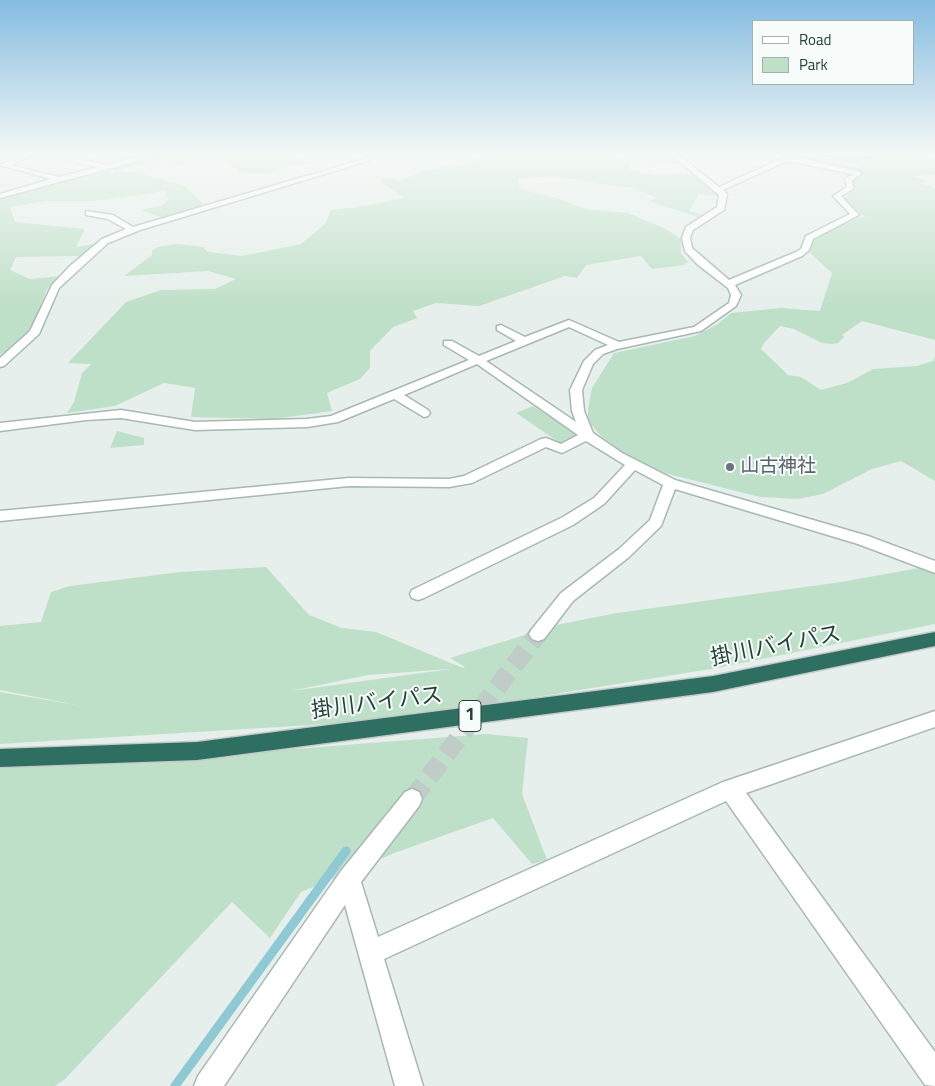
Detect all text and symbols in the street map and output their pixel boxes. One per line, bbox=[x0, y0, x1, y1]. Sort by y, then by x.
legend bbox=[752, 20, 915, 85]
text: Road bbox=[799, 28, 831, 51]
text: Park bbox=[799, 53, 828, 76]
place label: 山古神社 bbox=[740, 456, 816, 478]
marker: 山古神社 bbox=[724, 461, 736, 473]
street label: 掛川バイパス bbox=[709, 621, 843, 673]
street label: 掛川バイパス bbox=[310, 683, 444, 725]
road number: 1 bbox=[459, 700, 481, 731]

